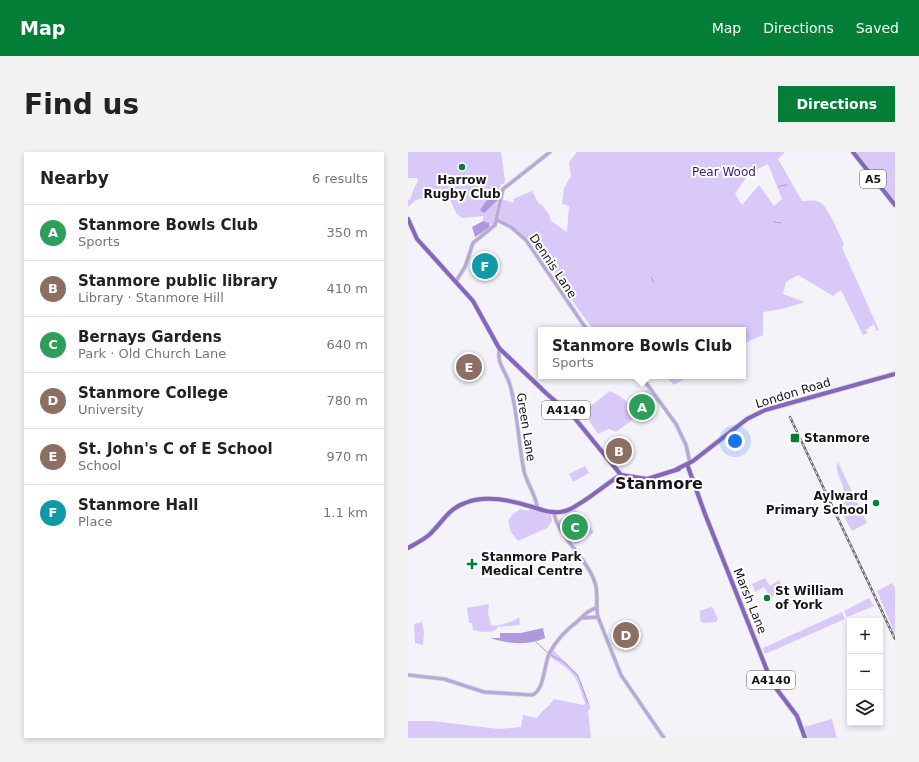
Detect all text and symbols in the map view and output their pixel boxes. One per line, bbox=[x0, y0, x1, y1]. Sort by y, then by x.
text: Map bbox=[20, 17, 65, 39]
text: Map bbox=[712, 20, 741, 36]
text: Directions bbox=[763, 20, 834, 36]
text: Saved bbox=[856, 20, 899, 36]
button: Directions bbox=[778, 86, 895, 122]
text: Find us bbox=[24, 88, 139, 121]
marker: Harrow Rugby Club bbox=[457, 162, 467, 172]
park label: Pear Wood bbox=[692, 165, 756, 179]
text: Nearby bbox=[40, 168, 109, 188]
road number: A5 bbox=[860, 170, 886, 188]
text: 6 results bbox=[312, 171, 368, 186]
place label: Harrow Rugby Club bbox=[423, 173, 501, 201]
text: Stanmore Bowls Club bbox=[78, 216, 258, 234]
text: A bbox=[48, 225, 58, 240]
text: 350 m bbox=[326, 225, 368, 240]
street label: Dennis Lane bbox=[526, 231, 580, 301]
text: Sports bbox=[78, 234, 120, 249]
pin: F bbox=[472, 251, 498, 281]
text: Stanmore public library bbox=[78, 272, 278, 290]
text: B bbox=[48, 281, 58, 296]
text: 410 m bbox=[326, 281, 368, 296]
text: Library · Stanmore Hill bbox=[78, 290, 224, 305]
popup bbox=[538, 327, 746, 379]
text: Bernays Gardens bbox=[78, 328, 222, 346]
text: C bbox=[48, 337, 58, 352]
text: 640 m bbox=[326, 337, 368, 352]
text: Stanmore Bowls Club bbox=[552, 337, 732, 355]
text: Park · Old Church Lane bbox=[78, 346, 226, 361]
pin: E bbox=[456, 352, 482, 382]
text: Sports bbox=[552, 355, 594, 370]
street label: London Road bbox=[754, 375, 832, 411]
text: Stanmore College bbox=[78, 384, 228, 402]
street label: Green Lane bbox=[514, 392, 538, 462]
pin: A bbox=[629, 392, 655, 422]
text: D bbox=[48, 393, 58, 408]
text: 780 m bbox=[326, 393, 368, 408]
road number: A4140 bbox=[542, 401, 590, 419]
text: University bbox=[78, 402, 144, 417]
your location bbox=[725, 431, 745, 451]
place label: Stanmore bbox=[804, 431, 870, 445]
marker: Stanmore bbox=[789, 432, 801, 444]
pin: B bbox=[606, 436, 632, 466]
text: St. John's C of E School bbox=[78, 440, 273, 458]
text: E bbox=[49, 449, 57, 464]
text: 970 m bbox=[326, 449, 368, 464]
text: School bbox=[78, 458, 121, 473]
district label: Stanmore bbox=[615, 474, 703, 493]
place label: Aylward Primary School bbox=[766, 489, 868, 517]
text: Stanmore Hall bbox=[78, 496, 198, 514]
marker: Aylward Primary School bbox=[871, 498, 881, 508]
text: F bbox=[49, 505, 57, 520]
text: 1.1 km bbox=[323, 505, 368, 520]
pin: C bbox=[562, 512, 588, 542]
text: Place bbox=[78, 514, 113, 529]
place label: Stanmore Park Medical Centre bbox=[481, 550, 583, 578]
marker: Stanmore Park Medical Centre bbox=[466, 558, 478, 570]
street label: Marsh Lane bbox=[731, 566, 769, 636]
place label: St William of York bbox=[775, 584, 844, 612]
marker: St William of York bbox=[762, 593, 772, 603]
map controls bbox=[847, 618, 883, 726]
button: + bbox=[847, 618, 883, 654]
pin: D bbox=[613, 620, 639, 650]
button: − bbox=[847, 654, 883, 690]
road number: A4140 bbox=[747, 671, 795, 689]
button: layers bbox=[847, 690, 883, 726]

